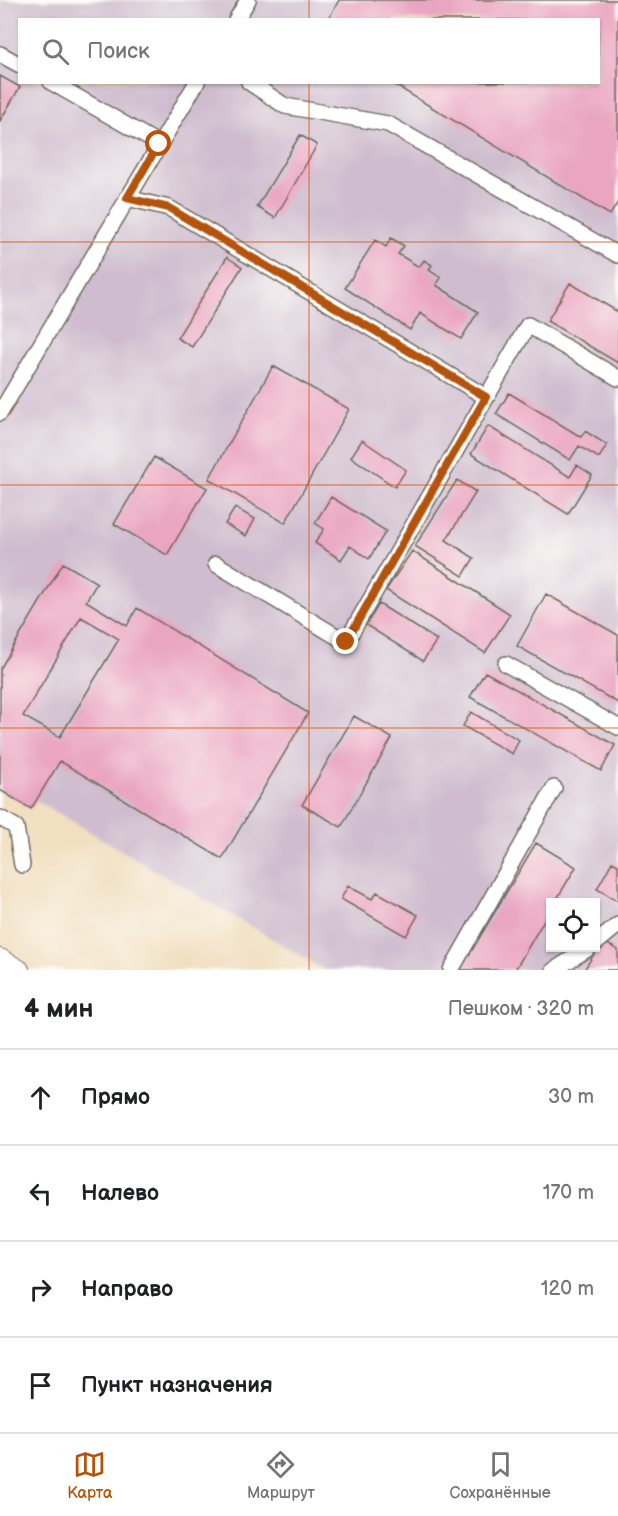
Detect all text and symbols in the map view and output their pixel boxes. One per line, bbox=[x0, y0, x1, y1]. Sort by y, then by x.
search box bbox=[18, 18, 600, 84]
icon: search bbox=[39, 35, 72, 68]
text: Поиск bbox=[87, 38, 150, 65]
route start bbox=[145, 130, 171, 156]
route end bbox=[332, 628, 358, 654]
map controls bbox=[546, 898, 600, 952]
button: locate bbox=[546, 898, 600, 952]
text: 4 мин bbox=[24, 994, 93, 1025]
text: Пешком · 320 m bbox=[448, 997, 594, 1021]
icon: ahead bbox=[24, 1081, 57, 1114]
text: Прямо bbox=[81, 1084, 150, 1111]
text: 30 m bbox=[548, 1085, 594, 1109]
icon: left bbox=[24, 1177, 57, 1210]
text: Налево bbox=[81, 1180, 159, 1207]
text: 170 m bbox=[543, 1181, 594, 1205]
icon: right bbox=[24, 1273, 57, 1306]
text: Направо bbox=[81, 1276, 173, 1303]
text: 120 m bbox=[541, 1277, 594, 1301]
icon: arrive bbox=[24, 1369, 57, 1402]
text: Пункт назначения bbox=[81, 1372, 273, 1399]
tab: Карта bbox=[67, 1448, 112, 1503]
tab: Маршрут bbox=[247, 1448, 315, 1503]
tab: Сохранённые bbox=[450, 1448, 551, 1503]

